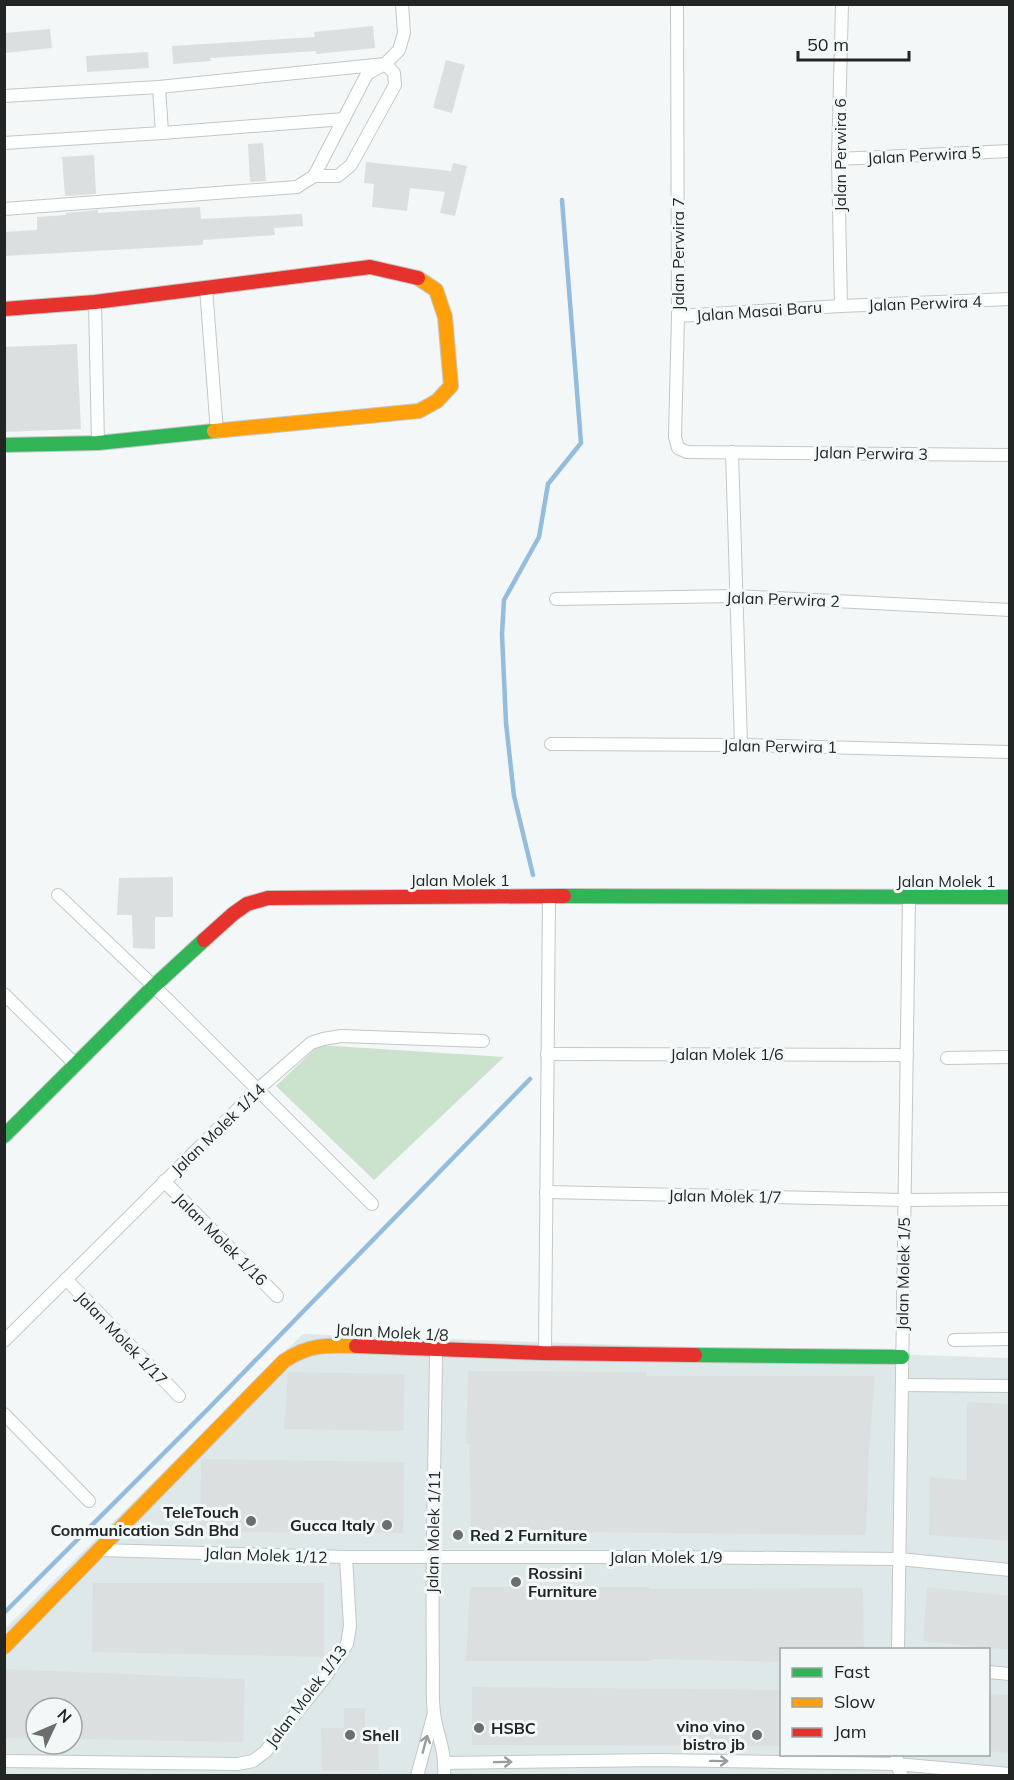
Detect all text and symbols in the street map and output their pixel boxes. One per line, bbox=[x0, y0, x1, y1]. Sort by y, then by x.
scale bar bbox=[798, 24, 909, 62]
text: 50 m bbox=[807, 33, 849, 56]
street label: Jalan Perwira 6 bbox=[830, 98, 850, 212]
street label: Jalan Perwira 5 bbox=[867, 142, 981, 168]
street label: Jalan Perwira 7 bbox=[668, 197, 688, 311]
street label: Jalan Perwira 4 bbox=[868, 291, 983, 315]
street label: Jalan Masai Baru bbox=[695, 297, 823, 325]
street label: Jalan Perwira 3 bbox=[814, 442, 928, 464]
street label: Jalan Perwira 2 bbox=[726, 587, 840, 611]
street label: Jalan Perwira 1 bbox=[723, 735, 837, 757]
street label: Jalan Molek 1 bbox=[410, 870, 510, 890]
street label: Jalan Molek 1 bbox=[896, 871, 996, 891]
street label: Jalan Molek 1/6 bbox=[670, 1044, 784, 1064]
street label: Jalan Molek 1/14 bbox=[167, 1079, 269, 1179]
street label: Jalan Molek 1/7 bbox=[668, 1185, 782, 1207]
street label: Jalan Molek 1/16 bbox=[170, 1188, 272, 1290]
street label: Jalan Molek 1/5 bbox=[892, 1217, 914, 1331]
street label: Jalan Molek 1/17 bbox=[72, 1287, 172, 1389]
street label: Jalan Molek 1/8 bbox=[335, 1319, 449, 1345]
street label: Jalan Molek 1/11 bbox=[422, 1470, 444, 1594]
place label: TeleTouch Communication Sdn Bhd bbox=[50, 1502, 239, 1540]
marker: TeleTouch Communication Sdn Bhd bbox=[244, 1514, 258, 1528]
place label: Gucca Italy bbox=[290, 1515, 375, 1535]
marker: Gucca Italy bbox=[380, 1518, 394, 1532]
place label: Red 2 Furniture bbox=[470, 1525, 587, 1545]
marker: Red 2 Furniture bbox=[451, 1528, 465, 1542]
street label: Jalan Molek 1/12 bbox=[204, 1543, 328, 1567]
street label: Jalan Molek 1/9 bbox=[609, 1547, 723, 1567]
place label: Rossini Furniture bbox=[528, 1563, 597, 1601]
marker: Rossini Furniture bbox=[509, 1575, 523, 1589]
street label: Jalan Molek 1/13 bbox=[261, 1641, 351, 1751]
legend bbox=[780, 1648, 990, 1756]
text: Fast bbox=[834, 1660, 870, 1683]
text: Slow bbox=[834, 1690, 876, 1713]
north arrow bbox=[24, 1696, 84, 1756]
text: N bbox=[53, 1704, 76, 1727]
place label: vino vino bistro jb bbox=[676, 1716, 745, 1754]
place label: HSBC bbox=[491, 1718, 536, 1738]
text: Jam bbox=[834, 1720, 867, 1743]
marker: HSBC bbox=[472, 1721, 486, 1735]
place label: Shell bbox=[362, 1725, 399, 1745]
marker: Shell bbox=[343, 1728, 357, 1742]
marker: vino vino bistro jb bbox=[750, 1728, 764, 1742]
one-way arrow bbox=[420, 1735, 432, 1754]
one-way arrow bbox=[709, 1755, 729, 1767]
one-way arrow bbox=[493, 1756, 513, 1768]

